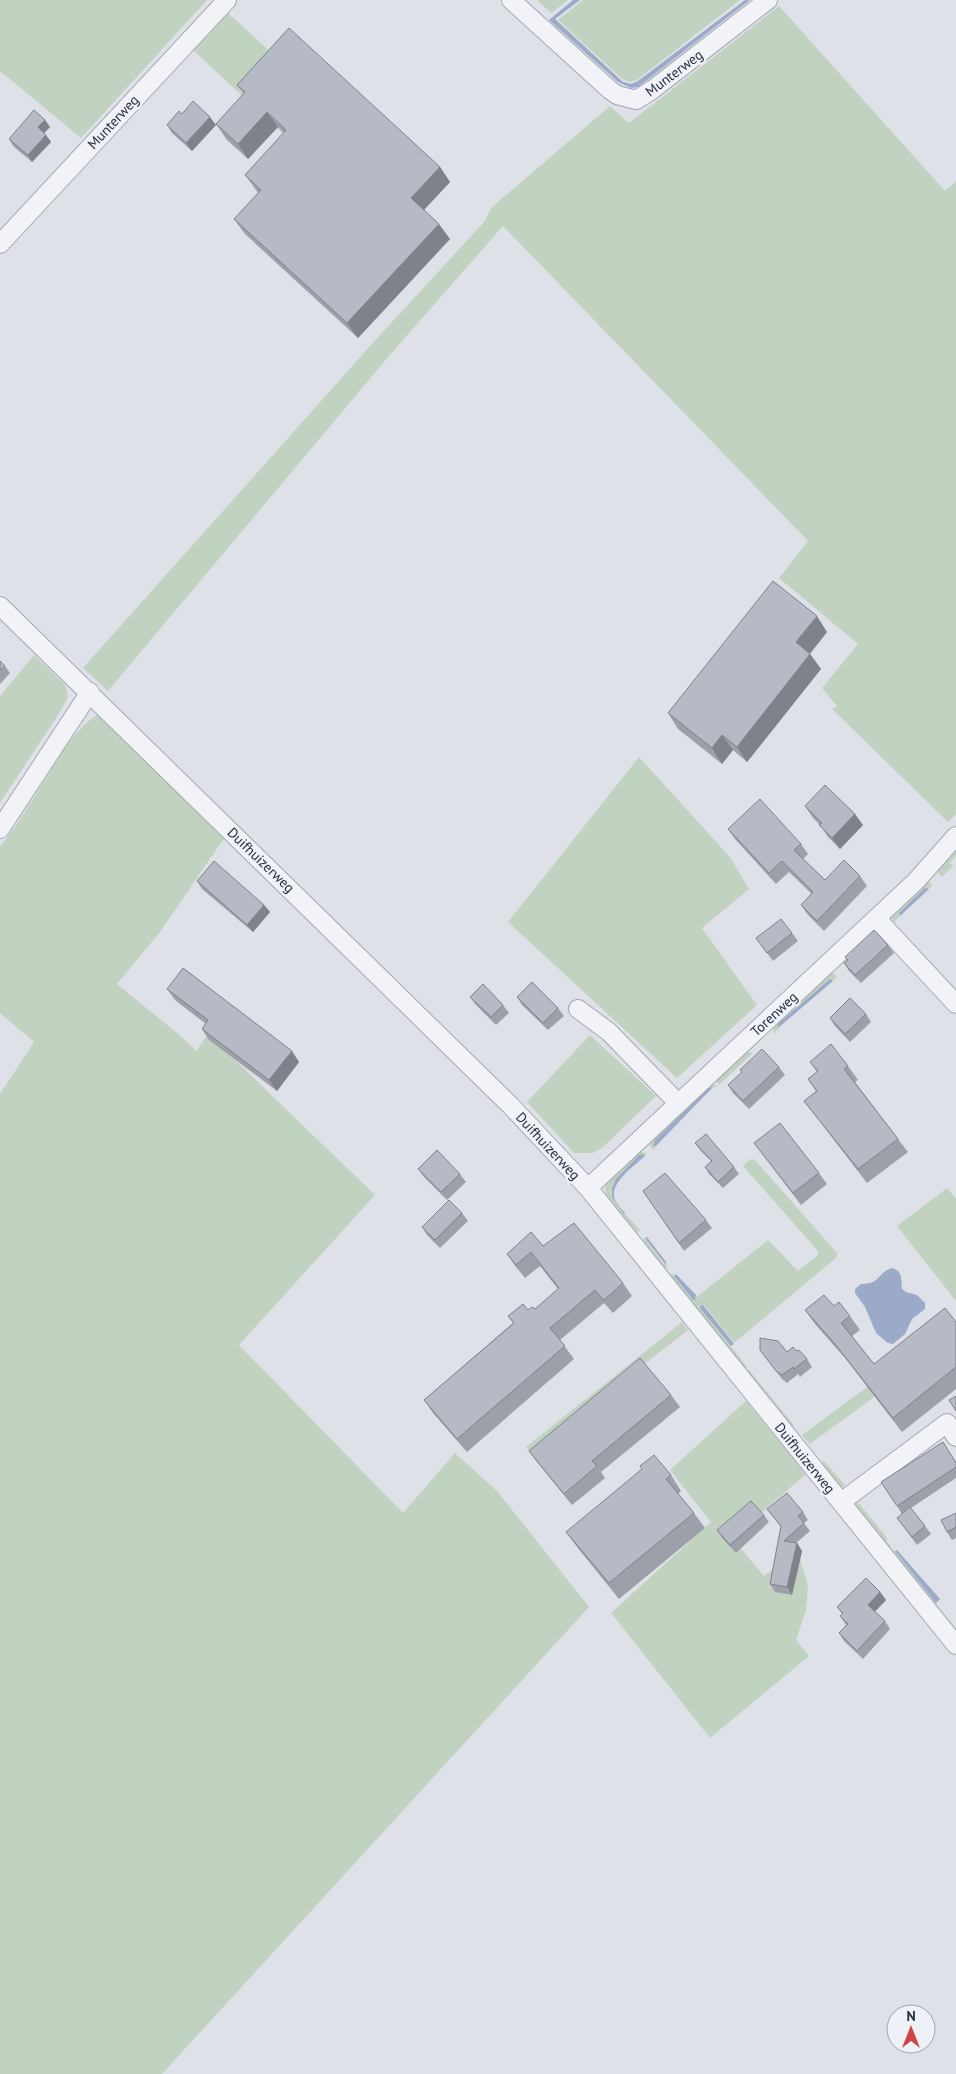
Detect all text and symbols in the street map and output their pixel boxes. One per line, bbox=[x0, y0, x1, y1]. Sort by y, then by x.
street label: Munterweg bbox=[642, 46, 706, 100]
street label: Munterweg bbox=[83, 91, 143, 153]
street label: Duifhuizerweg bbox=[224, 824, 298, 896]
street label: Torenweg bbox=[747, 988, 801, 1040]
street label: Duifhuizerweg bbox=[512, 1108, 584, 1184]
street label: Duifhuizerweg bbox=[771, 1419, 839, 1497]
north arrow bbox=[886, 2004, 936, 2054]
text: N bbox=[906, 2007, 916, 2025]

